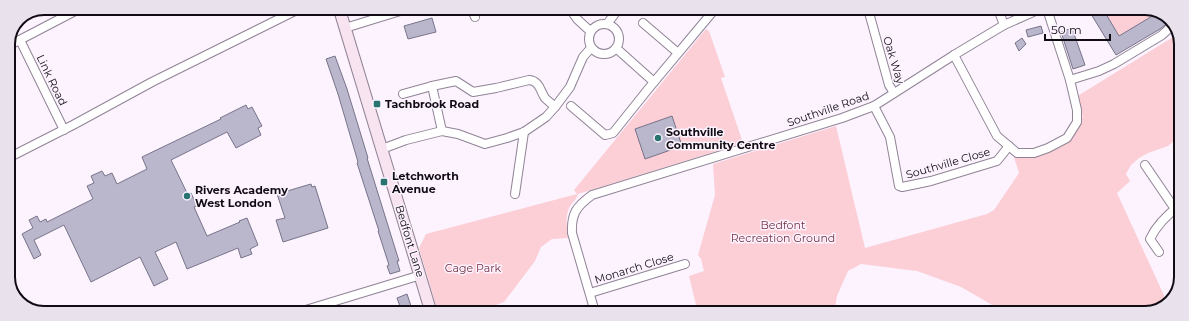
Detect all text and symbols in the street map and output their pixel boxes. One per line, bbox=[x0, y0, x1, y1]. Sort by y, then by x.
scale bar bbox=[1045, 16, 1110, 42]
text: 50 m bbox=[1051, 22, 1082, 37]
street label: Oak Way bbox=[880, 35, 908, 86]
street label: Link Road bbox=[34, 52, 70, 108]
street label: Southville Road bbox=[785, 88, 871, 130]
place label: Tachbrook Road bbox=[385, 97, 479, 111]
marker: Tachbrook Road bbox=[372, 99, 382, 109]
place label: Southville Community Centre bbox=[666, 125, 775, 152]
marker: Southville Community Centre bbox=[653, 133, 663, 143]
street label: Southville Close bbox=[904, 144, 992, 182]
place label: Letchworth Avenue bbox=[391, 169, 459, 196]
marker: Letchworth Avenue bbox=[379, 177, 389, 187]
place label: Rivers Academy West London bbox=[195, 183, 288, 210]
marker: Rivers Academy West London bbox=[182, 191, 192, 201]
street label: Bedfont Lane bbox=[392, 203, 428, 279]
park label: Bedfont Recreation Ground bbox=[731, 218, 835, 245]
street label: Monarch Close bbox=[593, 249, 675, 287]
park label: Cage Park bbox=[445, 261, 502, 275]

